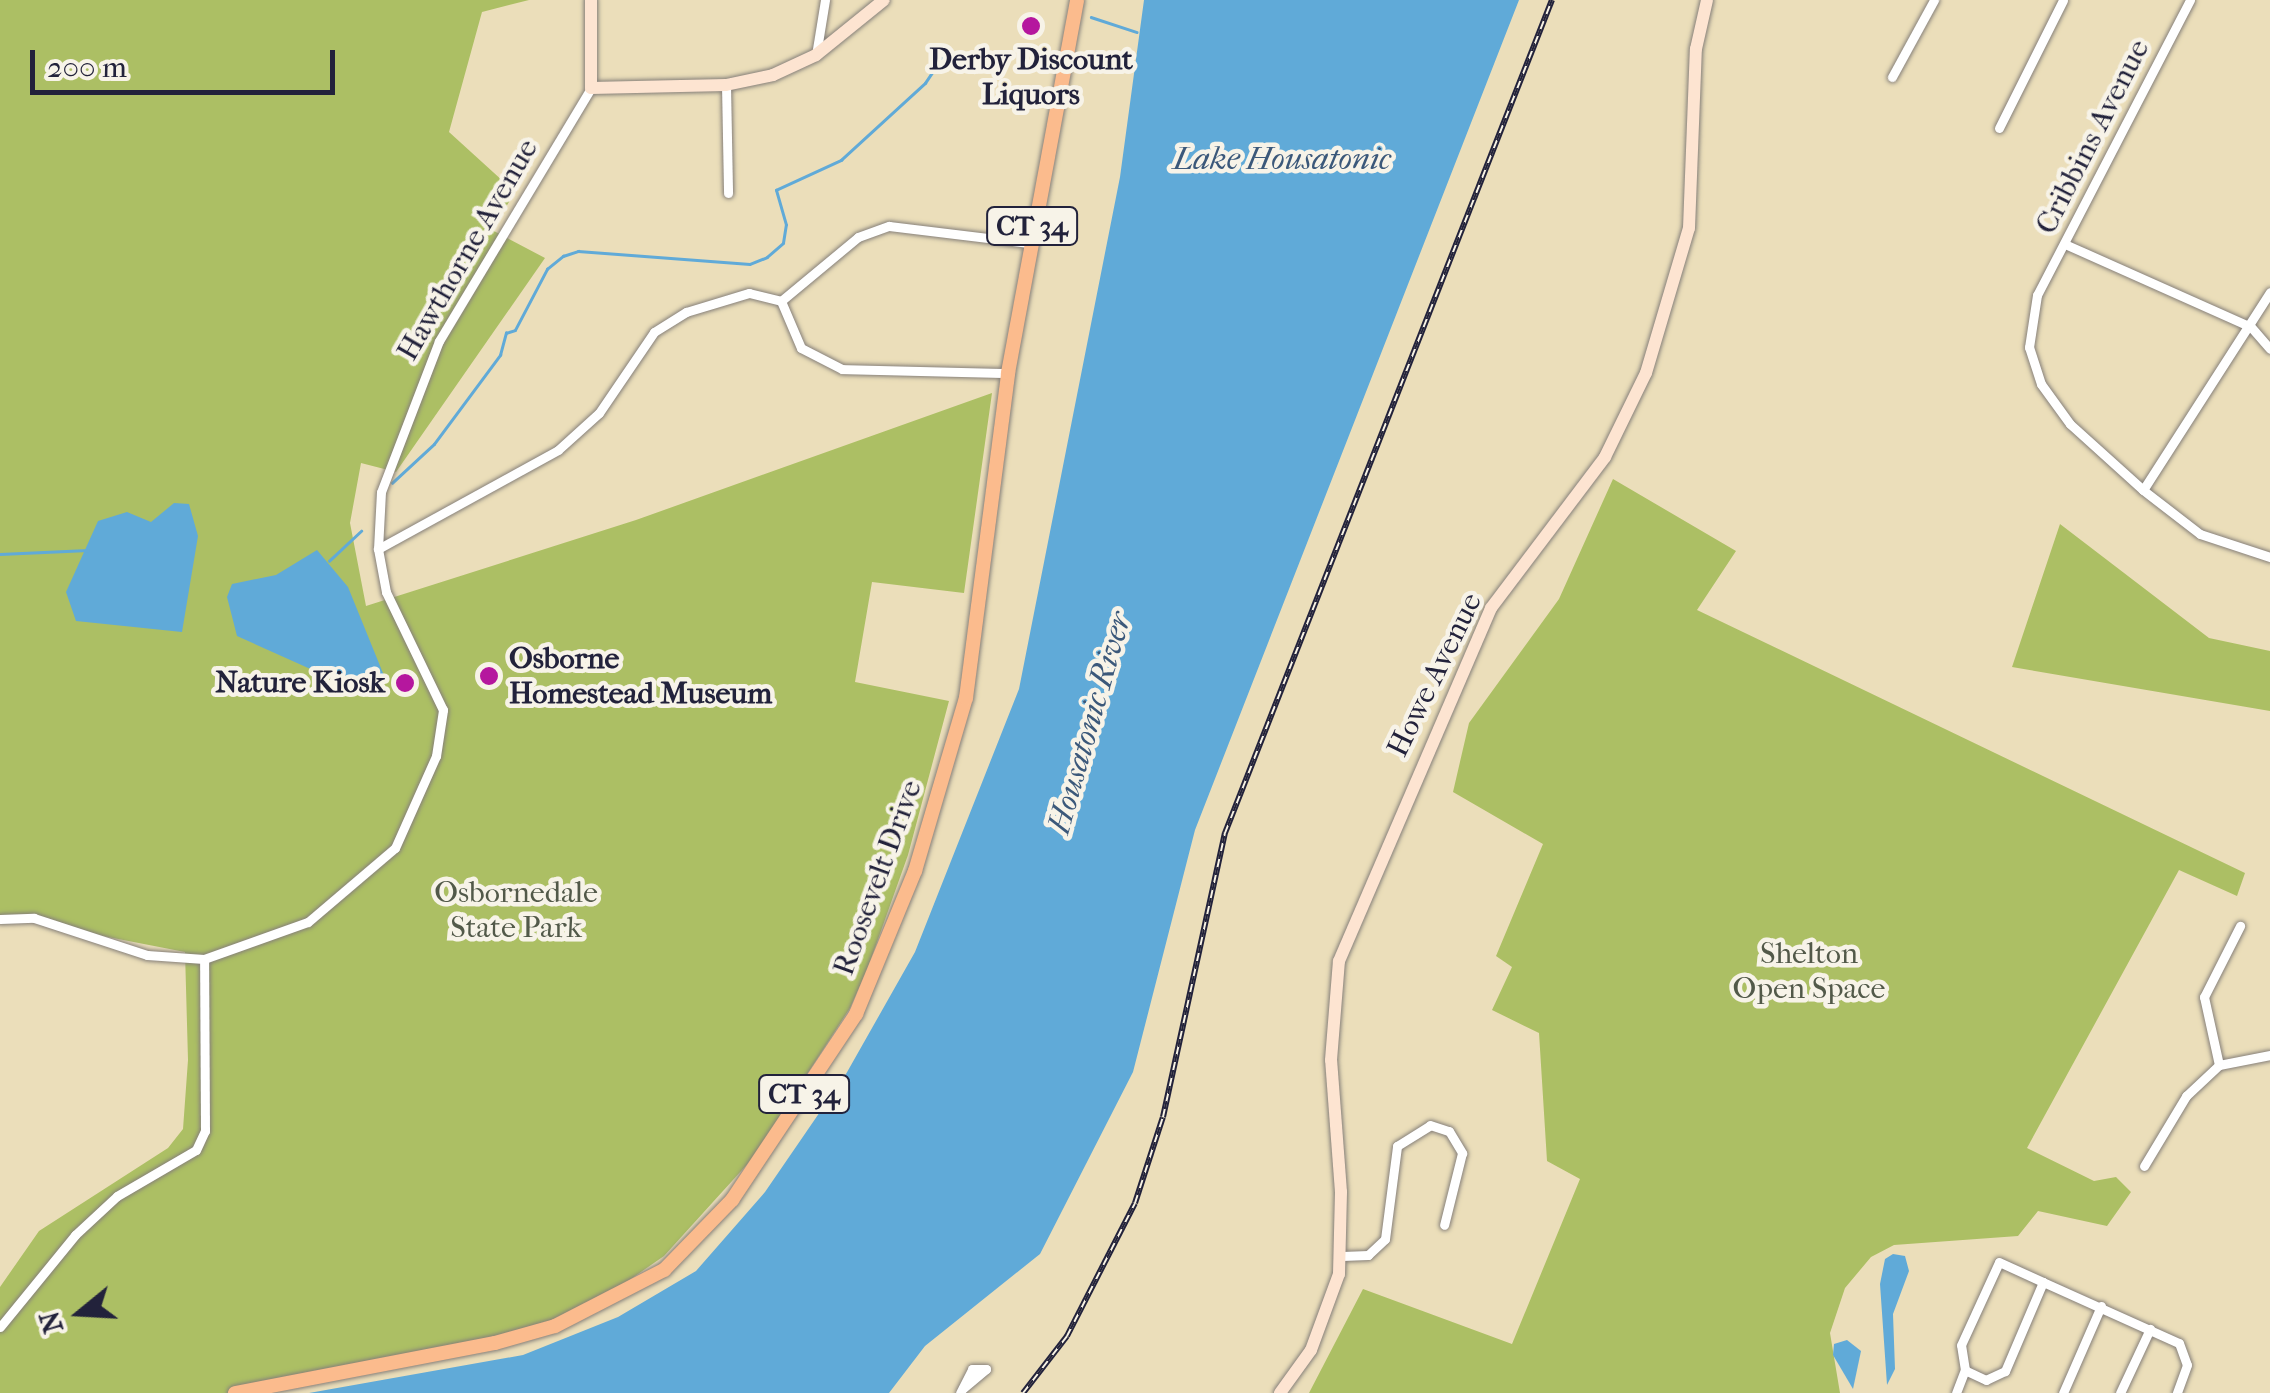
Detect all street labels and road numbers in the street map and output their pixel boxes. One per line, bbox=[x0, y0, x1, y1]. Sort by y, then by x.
street label: Cribbins Avenue bbox=[2029, 34, 2157, 240]
street label: Hawthorne Avenue bbox=[390, 133, 546, 367]
road number: CT 34 bbox=[984, 203, 1080, 249]
street label: Howe Avenue bbox=[1380, 587, 1490, 763]
street label: Roosevelt Drive bbox=[826, 775, 930, 981]
road number: CT 34 bbox=[756, 1071, 852, 1117]

